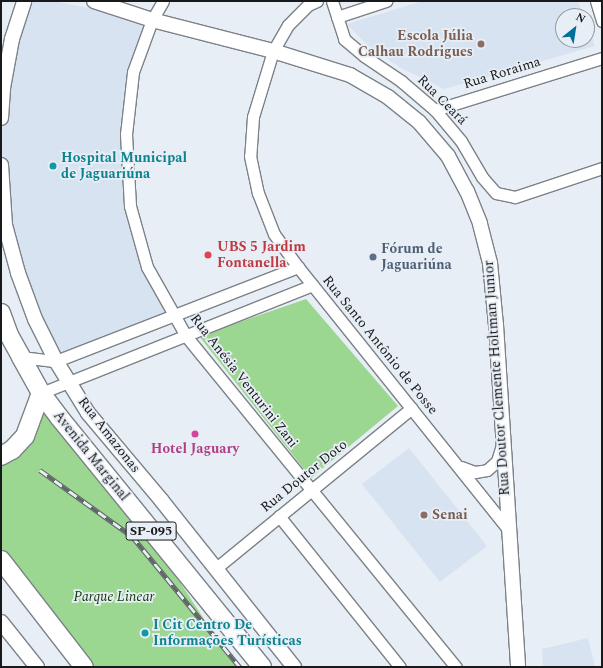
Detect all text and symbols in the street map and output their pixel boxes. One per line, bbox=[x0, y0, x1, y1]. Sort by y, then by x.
north arrow bbox=[555, 8, 595, 48]
text: N bbox=[573, 8, 589, 28]
place label: Escola Júlia Calhau Rodrigues bbox=[358, 28, 473, 60]
marker: Escola Júlia Calhau Rodrigues bbox=[476, 39, 486, 49]
street label: Rua Roraima bbox=[461, 53, 543, 93]
street label: Rua Ceará bbox=[413, 71, 471, 129]
place label: Hospital Municipal de Jaguariúna bbox=[61, 150, 187, 182]
marker: Hospital Municipal de Jaguariúna bbox=[48, 161, 58, 171]
place label: UBS 5 Jardim Fontanella bbox=[217, 239, 306, 272]
place label: Fórum de Jaguariúna bbox=[381, 241, 452, 274]
marker: UBS 5 Jardim Fontanella bbox=[202, 249, 214, 261]
marker: Fórum de Jaguariúna bbox=[368, 252, 378, 262]
street label: Rua Doutor Clemente Holtman Junior bbox=[480, 260, 514, 496]
street label: Rua Santo Antônio de Posse bbox=[319, 272, 441, 418]
street label: Rua Anésia Venturini Zani bbox=[186, 311, 302, 451]
street label: Rua Amazonas bbox=[74, 394, 144, 476]
street label: Avenida Marginal bbox=[50, 408, 132, 504]
marker: Hotel Jaguary bbox=[190, 429, 200, 439]
street label: Rua Doutor Doto bbox=[257, 436, 351, 516]
place label: Hotel Jaguary bbox=[151, 441, 239, 457]
place label: Senai bbox=[432, 507, 468, 523]
marker: Senai bbox=[419, 510, 429, 520]
road number: SP-095 bbox=[125, 520, 177, 542]
park label: Parque Linear bbox=[74, 589, 154, 605]
place label: I Cit Centro De Informações Turísticas bbox=[153, 617, 302, 650]
marker: I Cit Centro De Informações Turísticas bbox=[140, 628, 150, 638]

